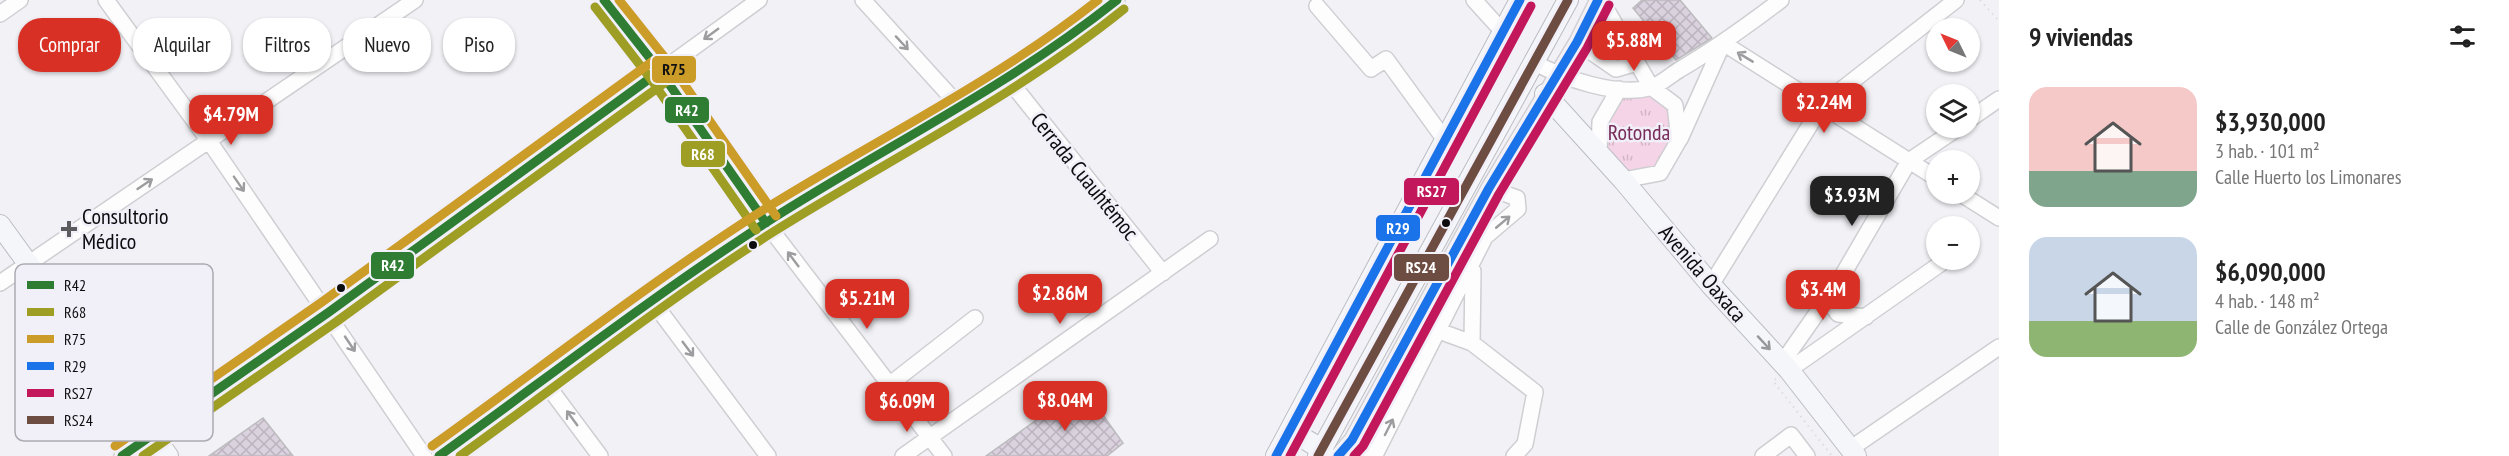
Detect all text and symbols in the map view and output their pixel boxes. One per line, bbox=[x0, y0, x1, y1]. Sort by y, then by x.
chip: Comprar bbox=[18, 18, 121, 72]
chip: Alquilar bbox=[133, 18, 231, 72]
chip: Filtros bbox=[243, 18, 331, 72]
chip: Nuevo bbox=[343, 18, 431, 72]
chip: Piso bbox=[443, 18, 515, 72]
north arrow bbox=[1926, 18, 1980, 72]
map controls bbox=[1926, 18, 1980, 270]
text: 9 viviendas bbox=[2029, 20, 2133, 53]
icon: filters bbox=[2446, 20, 2479, 53]
pin: $5.88M bbox=[1585, 21, 1683, 72]
text: $5.88M bbox=[1606, 27, 1662, 53]
one-way arrow bbox=[704, 28, 720, 41]
one-way arrow bbox=[895, 35, 909, 50]
one-way arrow bbox=[1737, 50, 1754, 62]
line badge: R75 bbox=[651, 55, 697, 84]
text: R75 bbox=[662, 59, 686, 79]
pin: $2.24M bbox=[1775, 83, 1873, 134]
button: layers bbox=[1926, 84, 1980, 138]
text: $2.24M bbox=[1796, 89, 1852, 115]
pin: $4.79M bbox=[182, 95, 280, 146]
line badge: R42 bbox=[664, 96, 710, 124]
text: R42 bbox=[675, 100, 699, 120]
text: $4.79M bbox=[203, 101, 259, 127]
text: $3,930,000 bbox=[2215, 105, 2326, 138]
street label: Cerrada Cuauhtémoc bbox=[1025, 106, 1145, 246]
icon: home bbox=[2077, 111, 2149, 183]
park label: Rotonda bbox=[1608, 118, 1670, 146]
text: 3 hab. · 101 m² bbox=[2215, 138, 2320, 164]
line badge: R68 bbox=[680, 140, 726, 168]
text: R68 bbox=[691, 144, 715, 164]
button: + bbox=[1926, 150, 1980, 204]
text: Calle Huerto los Limonares bbox=[2215, 164, 2401, 190]
one-way arrow bbox=[233, 175, 245, 191]
pin: $3.93M bbox=[1803, 176, 1901, 227]
line badge: RS27 bbox=[1403, 177, 1460, 206]
one-way arrow bbox=[136, 178, 153, 190]
text: RS27 bbox=[1417, 181, 1447, 201]
text: $3.93M bbox=[1824, 182, 1880, 208]
place label: Consultorio Médico bbox=[82, 202, 168, 255]
line badge: R29 bbox=[1375, 214, 1421, 242]
one-way arrow bbox=[1495, 215, 1511, 228]
button: − bbox=[1926, 216, 1980, 270]
unlabelled marker bbox=[1440, 217, 1452, 229]
text: R29 bbox=[1386, 218, 1410, 238]
street label: Avenida Oaxaca bbox=[1653, 218, 1753, 328]
marker: Consultorio Médico bbox=[60, 220, 78, 238]
unlabelled marker bbox=[747, 239, 759, 251]
line badge: R42 bbox=[370, 251, 415, 280]
one-way arrow bbox=[787, 252, 800, 268]
line badge: RS24 bbox=[1393, 253, 1450, 282]
text: R42 bbox=[381, 255, 405, 275]
text: $6,090,000 bbox=[2215, 255, 2326, 288]
text: RS24 bbox=[1406, 257, 1437, 277]
icon: home bbox=[2077, 261, 2149, 333]
legend bbox=[15, 264, 213, 441]
pin: $3.4M bbox=[1781, 270, 1865, 321]
pin: $2.86M bbox=[1011, 274, 1109, 325]
text: R42 bbox=[64, 275, 86, 295]
text: $3.4M bbox=[1800, 276, 1846, 302]
pin: $5.21M bbox=[818, 279, 916, 330]
text: $2.86M bbox=[1032, 280, 1088, 306]
unlabelled marker bbox=[335, 282, 347, 294]
text: $5.21M bbox=[839, 285, 895, 311]
text: 4 hab. · 148 m² bbox=[2215, 288, 2320, 314]
text: R68 bbox=[64, 302, 86, 322]
text: Calle de González Ortega bbox=[2215, 314, 2388, 340]
text: R75 bbox=[64, 329, 86, 349]
one-way arrow bbox=[344, 335, 356, 352]
one-way arrow bbox=[1757, 335, 1771, 350]
one-way arrow bbox=[681, 340, 694, 356]
text: R29 bbox=[64, 356, 86, 376]
pin: $8.04M bbox=[1016, 381, 1114, 432]
pin: $6.09M bbox=[858, 382, 956, 433]
text: RS27 bbox=[64, 383, 93, 403]
text: $8.04M bbox=[1037, 387, 1093, 413]
text: $6.09M bbox=[879, 388, 935, 414]
text: RS24 bbox=[64, 410, 93, 430]
one-way arrow bbox=[566, 411, 578, 427]
one-way arrow bbox=[1384, 419, 1395, 437]

